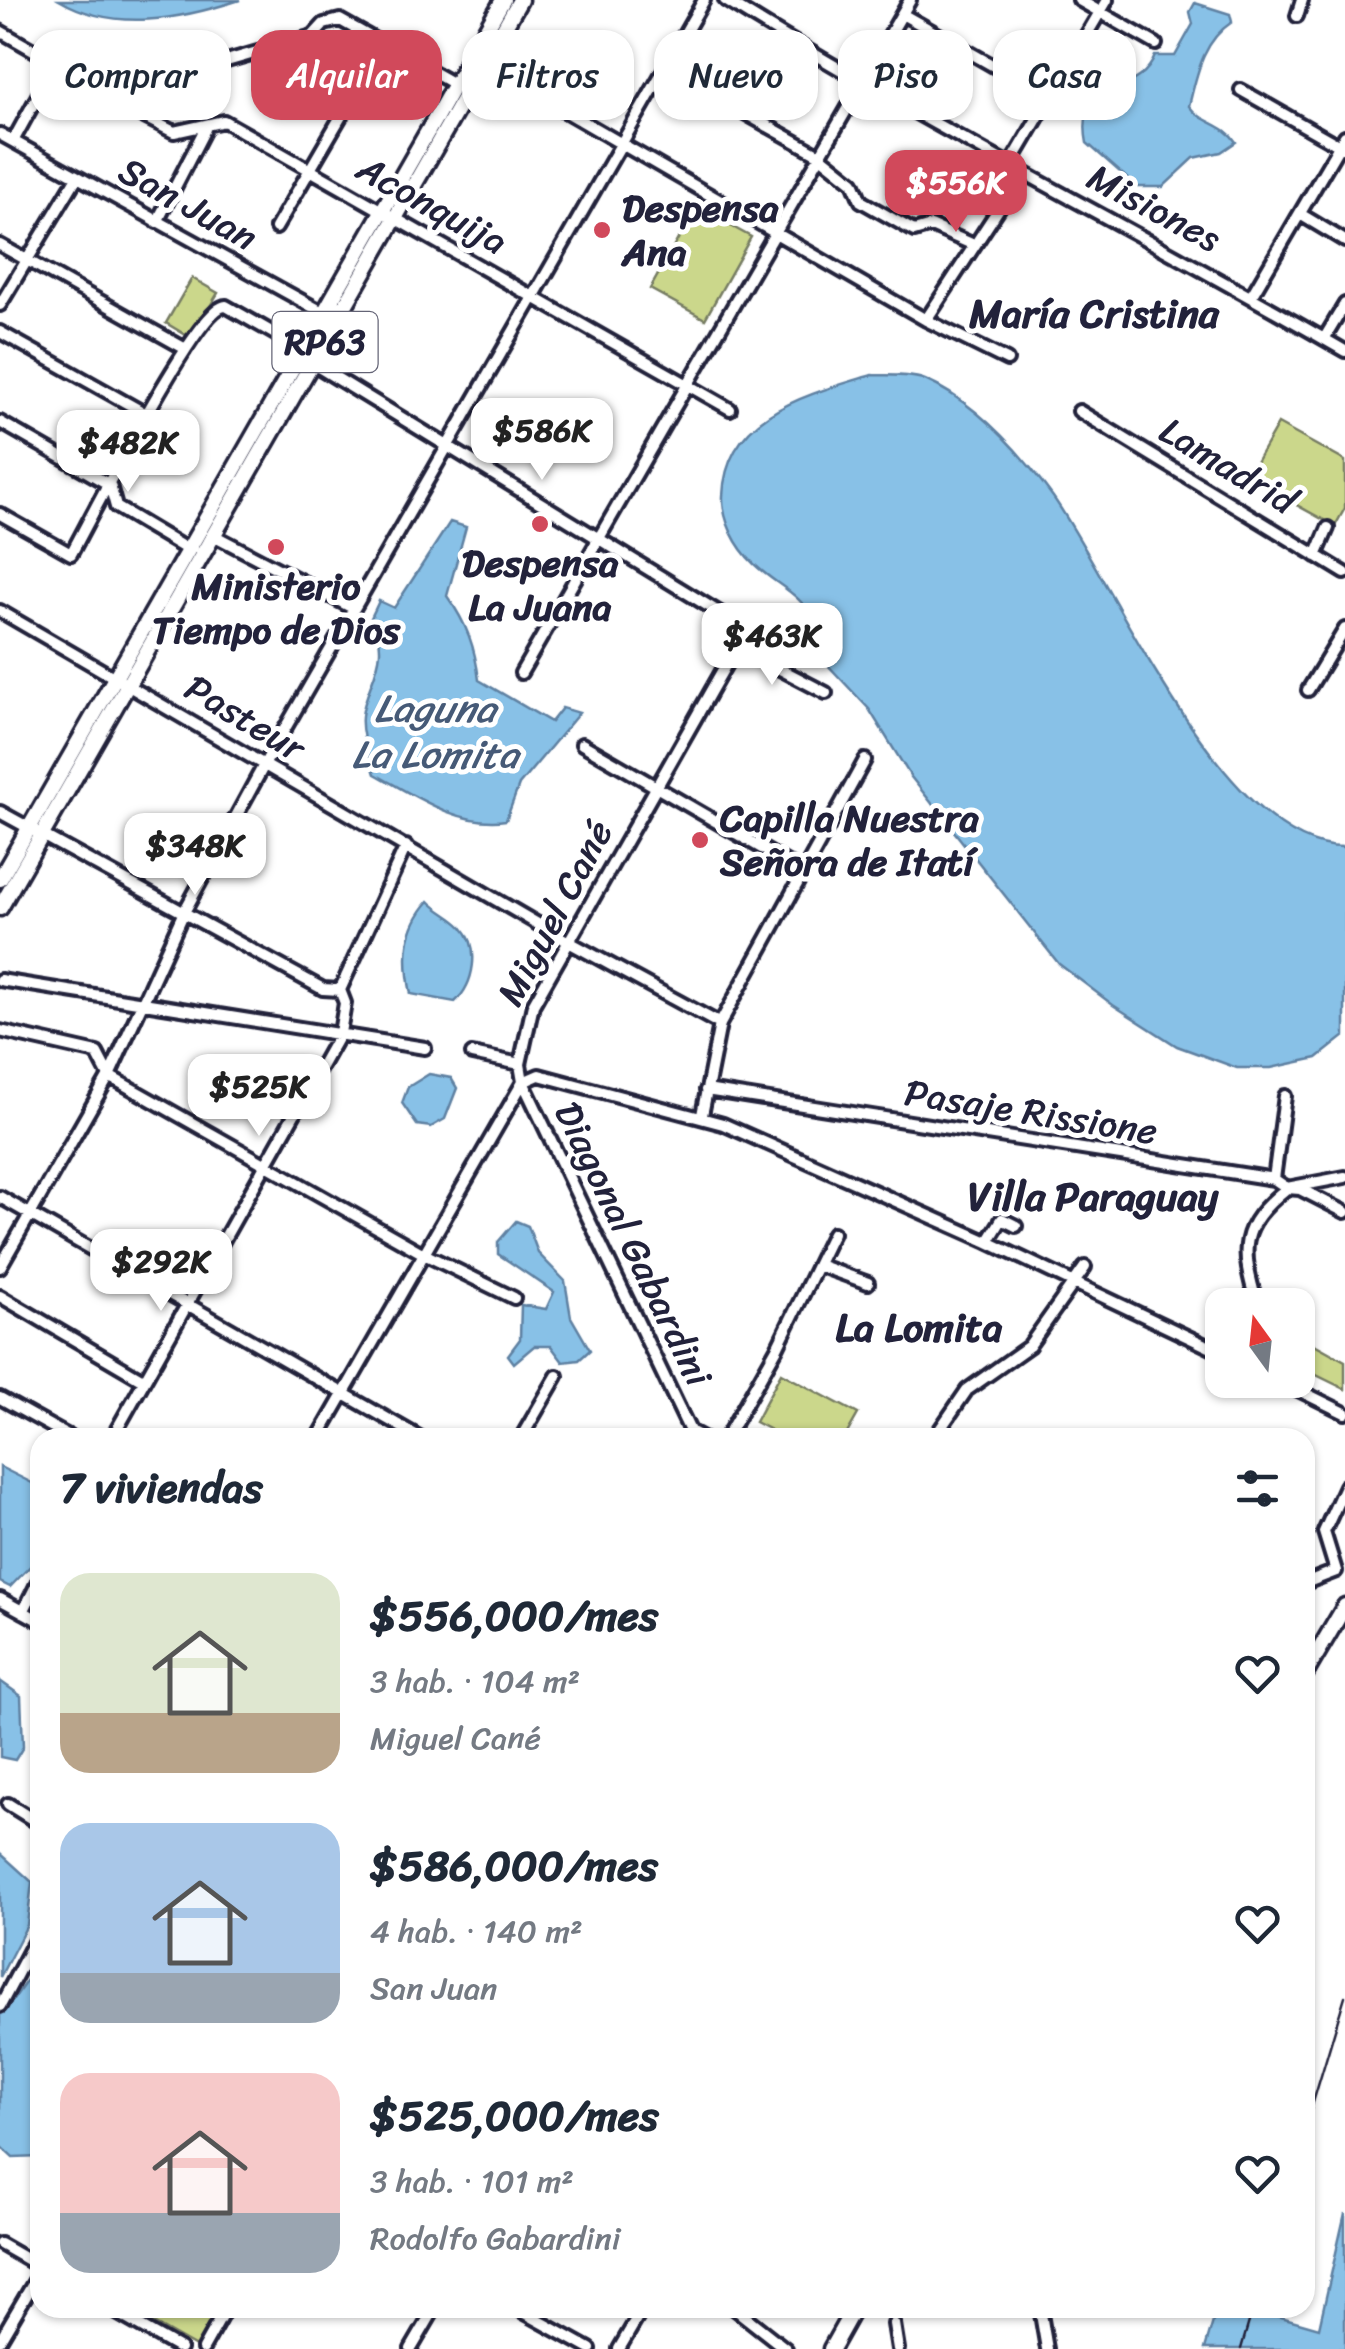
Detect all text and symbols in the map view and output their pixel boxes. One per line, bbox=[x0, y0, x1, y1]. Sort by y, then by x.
chip: Comprar bbox=[30, 30, 231, 120]
chip: Alquilar bbox=[251, 30, 442, 120]
chip: Filtros bbox=[462, 30, 634, 120]
chip: Nuevo bbox=[654, 30, 818, 120]
chip: Piso bbox=[838, 30, 973, 120]
chip: Casa bbox=[993, 30, 1136, 120]
street label: Aconquija bbox=[343, 135, 520, 274]
street label: San Juan bbox=[106, 138, 270, 270]
street label: Misiones bbox=[1075, 145, 1234, 272]
pin: $556K bbox=[886, 150, 1026, 235]
text: $556K bbox=[907, 154, 1005, 211]
place label: Despensa Ana bbox=[620, 175, 779, 286]
marker: Despensa Ana bbox=[591, 219, 613, 241]
district label: María Cristina bbox=[968, 278, 1220, 349]
road number: RP63 bbox=[272, 312, 378, 372]
pin: $586K bbox=[472, 398, 612, 483]
street label: Lamadrid bbox=[1146, 398, 1313, 535]
text: $586K bbox=[493, 402, 591, 459]
pin: $482K bbox=[58, 410, 198, 495]
text: $482K bbox=[79, 414, 177, 471]
marker: Despensa La Juana bbox=[529, 513, 551, 535]
place label: Despensa La Juana bbox=[462, 530, 619, 641]
marker: Ministerio Tiempo de Dios bbox=[265, 536, 287, 558]
place label: Ministerio Tiempo de Dios bbox=[152, 553, 402, 664]
pin: $463K bbox=[702, 603, 842, 688]
text: $463K bbox=[724, 607, 820, 664]
street label: Pasteur bbox=[171, 655, 321, 782]
water label: Laguna La Lomita bbox=[351, 673, 521, 790]
place label: Capilla Nuestra Señora de Itatí bbox=[719, 785, 980, 896]
street label: Miguel Cané bbox=[478, 808, 632, 1018]
pin: $348K bbox=[125, 813, 265, 898]
text: $348K bbox=[146, 817, 244, 874]
marker: Capilla Nuestra Señora de Itatí bbox=[689, 829, 711, 851]
pin: $525K bbox=[189, 1054, 329, 1139]
text: $525K bbox=[210, 1058, 308, 1115]
street label: Pasaje Rissione bbox=[900, 1059, 1162, 1165]
street label: Diagonal Gabardini bbox=[535, 1090, 732, 1399]
district label: Villa Paraguay bbox=[968, 1161, 1220, 1232]
pin: $292K bbox=[91, 1229, 231, 1314]
text: $292K bbox=[112, 1233, 210, 1290]
north arrow bbox=[1205, 1288, 1315, 1398]
map controls bbox=[1205, 1288, 1315, 1398]
district label: La Lomita bbox=[835, 1292, 1003, 1363]
text: 7 viviendas bbox=[60, 1451, 263, 1525]
icon: filters bbox=[1230, 1461, 1285, 1516]
text: $556,000/mes bbox=[370, 1579, 658, 1653]
icon: home bbox=[140, 1613, 260, 1733]
icon: heart bbox=[1230, 1646, 1285, 1701]
text: 3 hab. · 104 m² bbox=[370, 1653, 580, 1710]
text: Miguel Cané bbox=[370, 1710, 541, 1767]
text: $586,000/mes bbox=[370, 1829, 658, 1903]
icon: home bbox=[140, 1863, 260, 1983]
icon: heart bbox=[1230, 1896, 1285, 1951]
text: 4 hab. · 140 m² bbox=[370, 1903, 583, 1960]
text: San Juan bbox=[370, 1960, 497, 2017]
text: $525,000/mes bbox=[370, 2079, 659, 2153]
icon: home bbox=[140, 2113, 260, 2233]
icon: heart bbox=[1230, 2146, 1285, 2201]
text: 3 hab. · 101 m² bbox=[370, 2153, 574, 2210]
text: Rodolfo Gabardini bbox=[370, 2210, 621, 2267]

